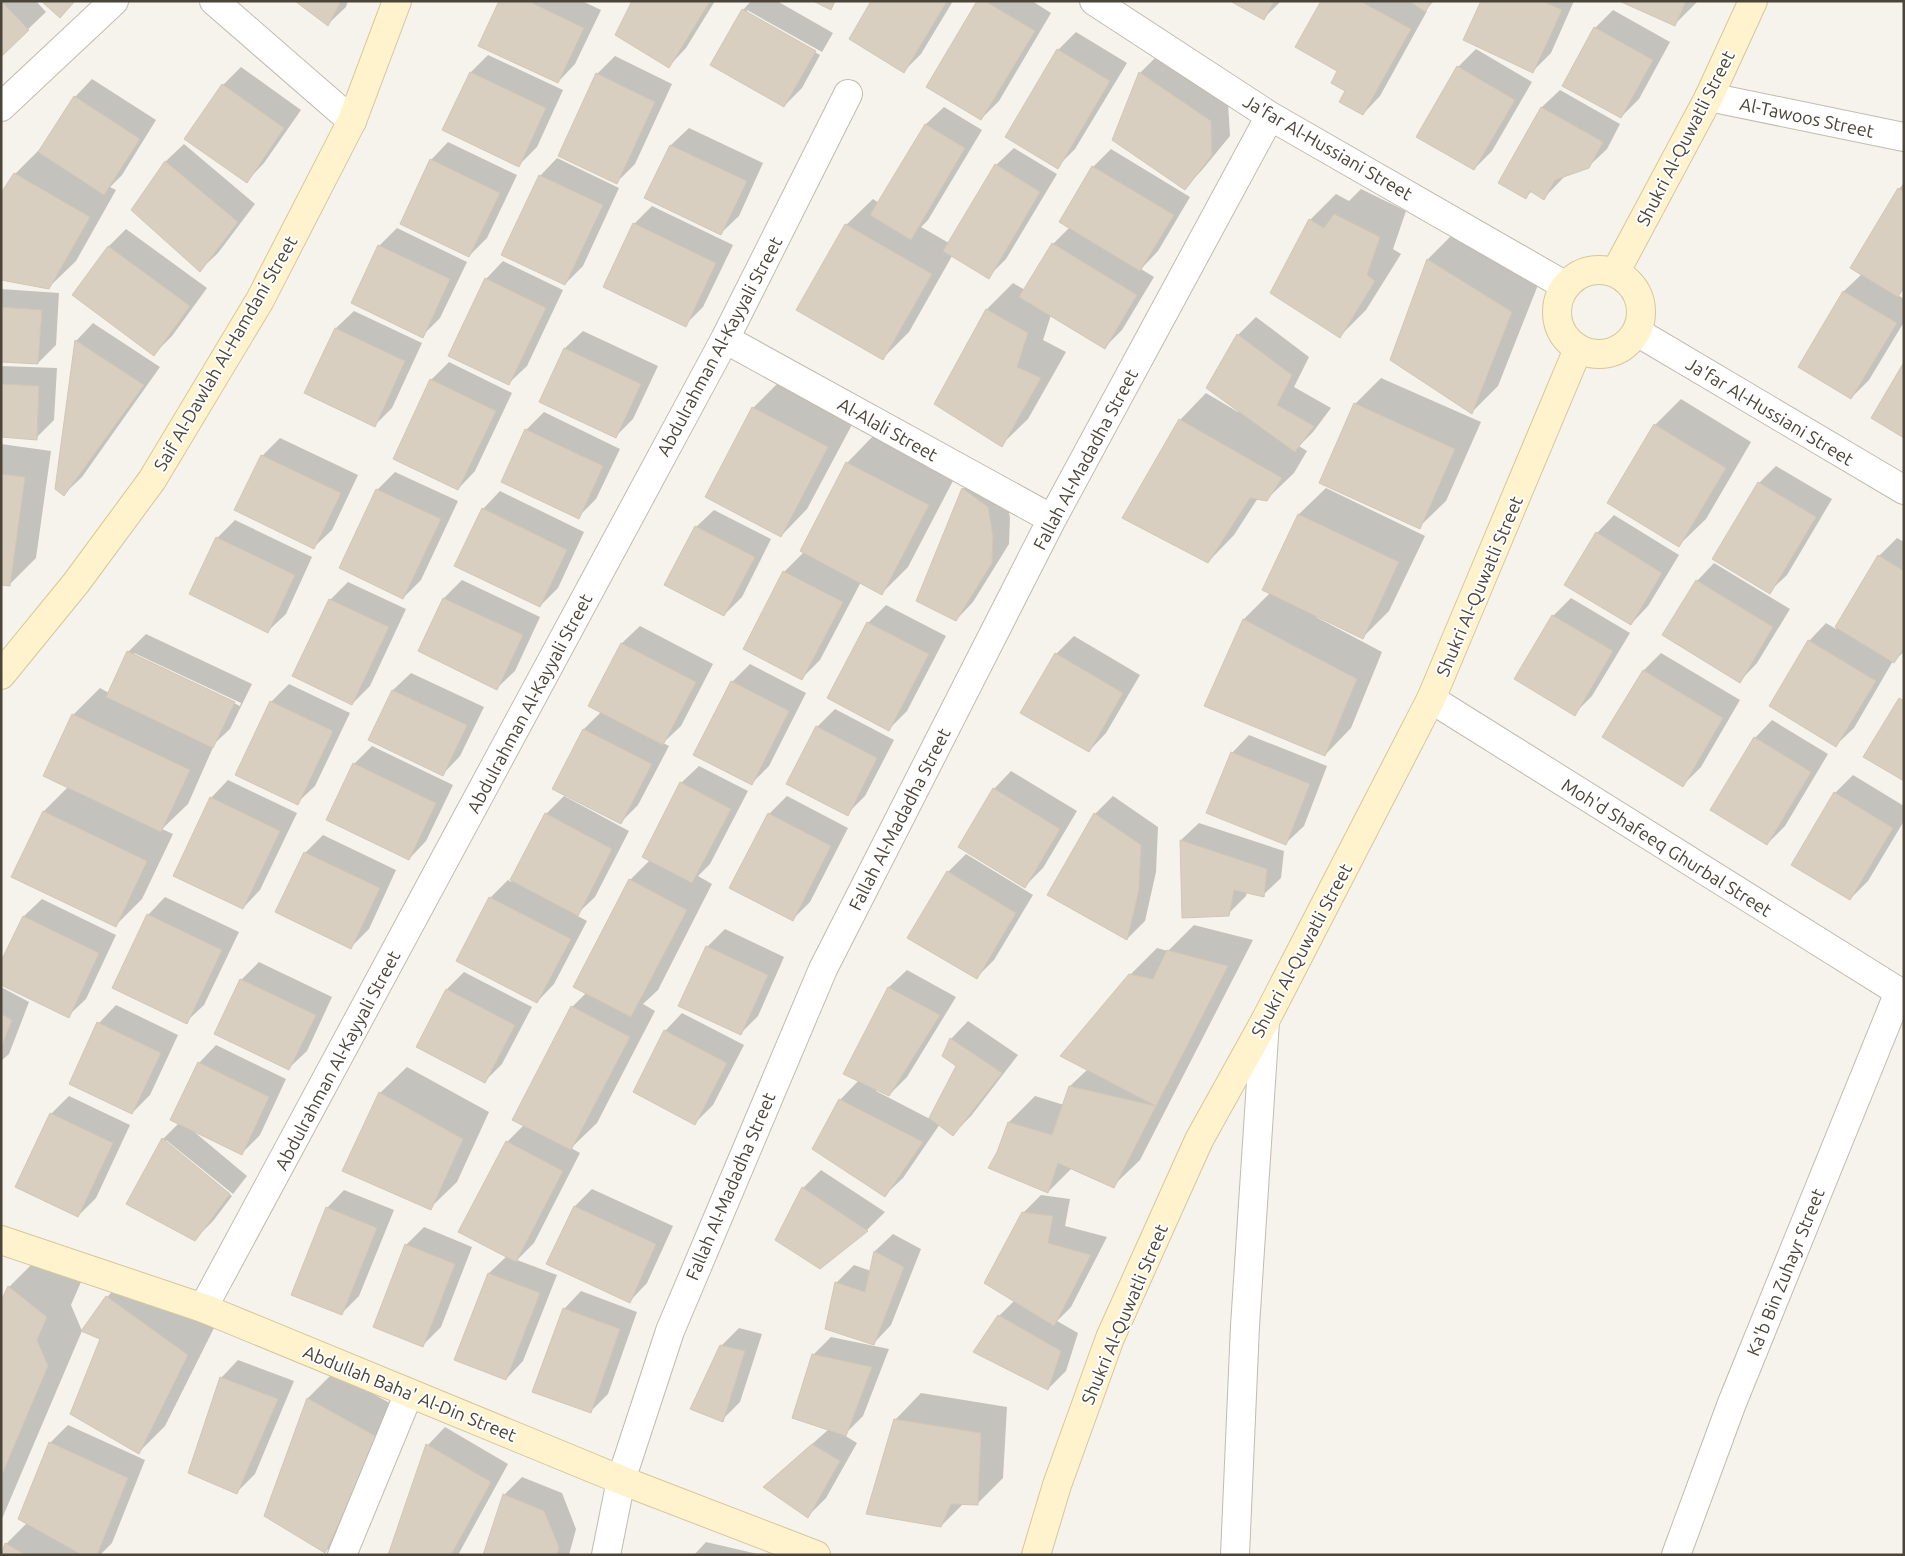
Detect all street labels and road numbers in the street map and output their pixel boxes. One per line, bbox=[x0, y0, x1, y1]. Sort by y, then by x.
street label: Shukri Al-Quwatli Street bbox=[1632, 47, 1739, 229]
street label: Ja'far Al-Hussiani Street bbox=[1240, 90, 1416, 204]
street label: Al-Tawoos Street bbox=[1738, 93, 1876, 141]
street label: Saif Al-Dawlah Al-Hamdani Street bbox=[149, 232, 301, 474]
street label: Abdulrahman Al-Kayyali Street bbox=[653, 233, 785, 459]
street label: Ja'far Al-Hussiani Street bbox=[1683, 353, 1857, 469]
street label: Fallah Al-Madadha Street bbox=[1029, 365, 1141, 553]
street label: Al-Alali Street bbox=[835, 393, 941, 465]
street label: Shukri Al-Quwatli Street bbox=[1432, 493, 1527, 680]
street label: Abdulrahman Al-Kayyali Street bbox=[463, 590, 595, 816]
street label: Fallah Al-Madadha Street bbox=[844, 725, 954, 913]
street label: Moh'd Shafeeq Ghurbal Street bbox=[1558, 774, 1776, 920]
street label: Shukri Al-Quwatli Street bbox=[1247, 860, 1356, 1041]
street label: Abdulrahman Al-Kayyali Street bbox=[271, 947, 403, 1173]
street label: Fallah Al-Madadha Street bbox=[681, 1089, 779, 1283]
street label: Ka'b Bin Zuhayr Street bbox=[1742, 1185, 1828, 1359]
street label: Shukri Al-Quwatli Street bbox=[1077, 1221, 1172, 1408]
street label: Abdullah Baha' Al-Din Street bbox=[301, 1341, 519, 1445]

